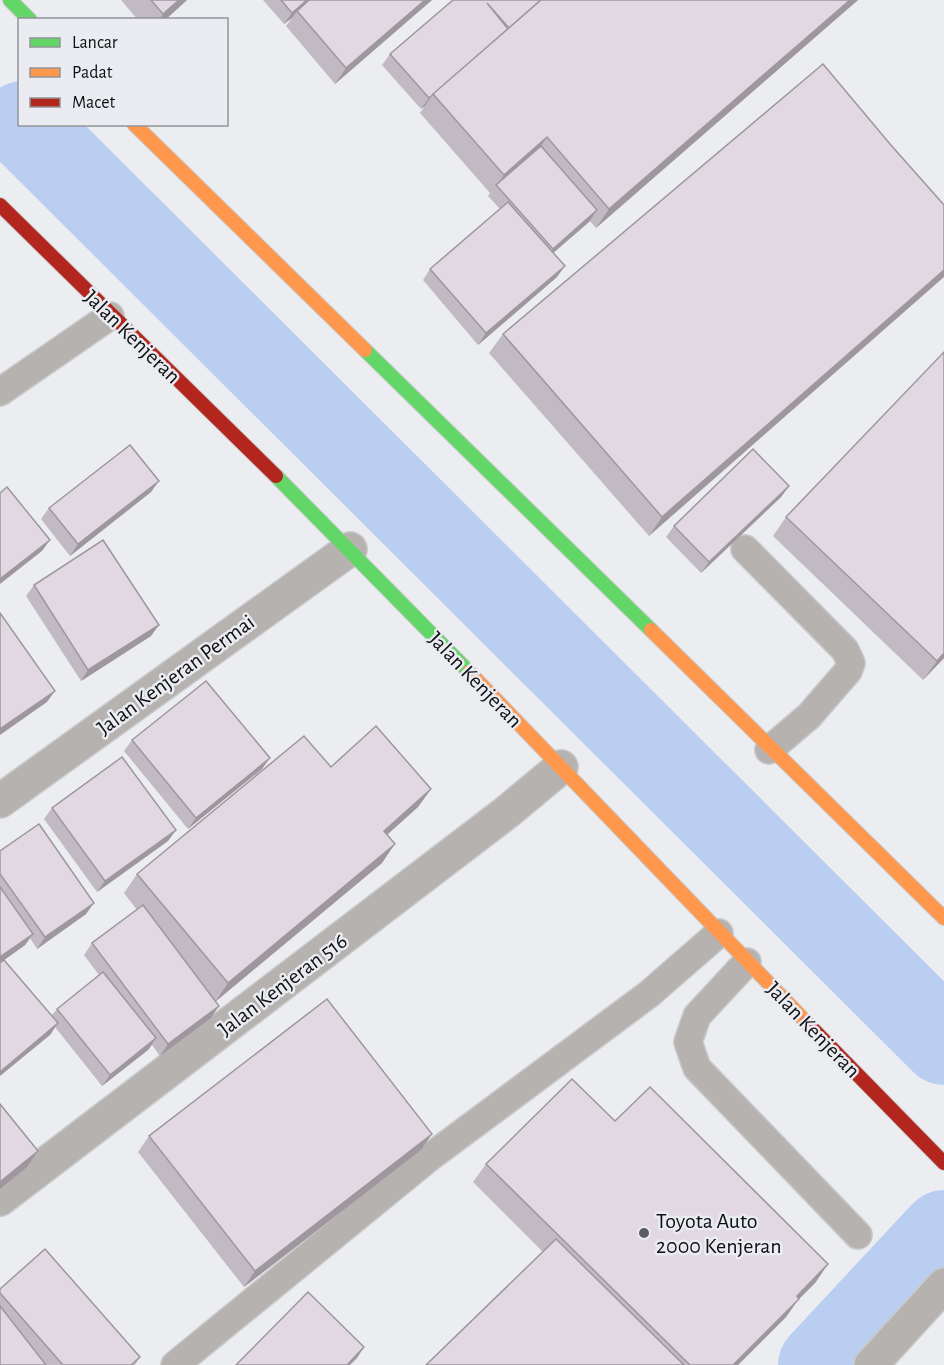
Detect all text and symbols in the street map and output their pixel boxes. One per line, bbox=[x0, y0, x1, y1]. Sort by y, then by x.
legend bbox=[18, 18, 228, 126]
text: Lancar bbox=[72, 34, 118, 52]
text: Padat bbox=[72, 64, 113, 82]
text: Macet bbox=[72, 94, 116, 112]
street label: Jalan Kenjeran bbox=[80, 286, 185, 388]
street label: Jalan Kenjeran Permai bbox=[93, 610, 258, 739]
street label: Jalan Kenjeran bbox=[424, 627, 526, 732]
street label: Jalan Kenjeran 516 bbox=[214, 929, 351, 1040]
street label: Jalan Kenjeran bbox=[762, 977, 864, 1082]
place label: Toyota Auto 2000 Kenjeran bbox=[656, 1210, 782, 1257]
marker: Toyota Auto 2000 Kenjeran bbox=[637, 1226, 651, 1240]

